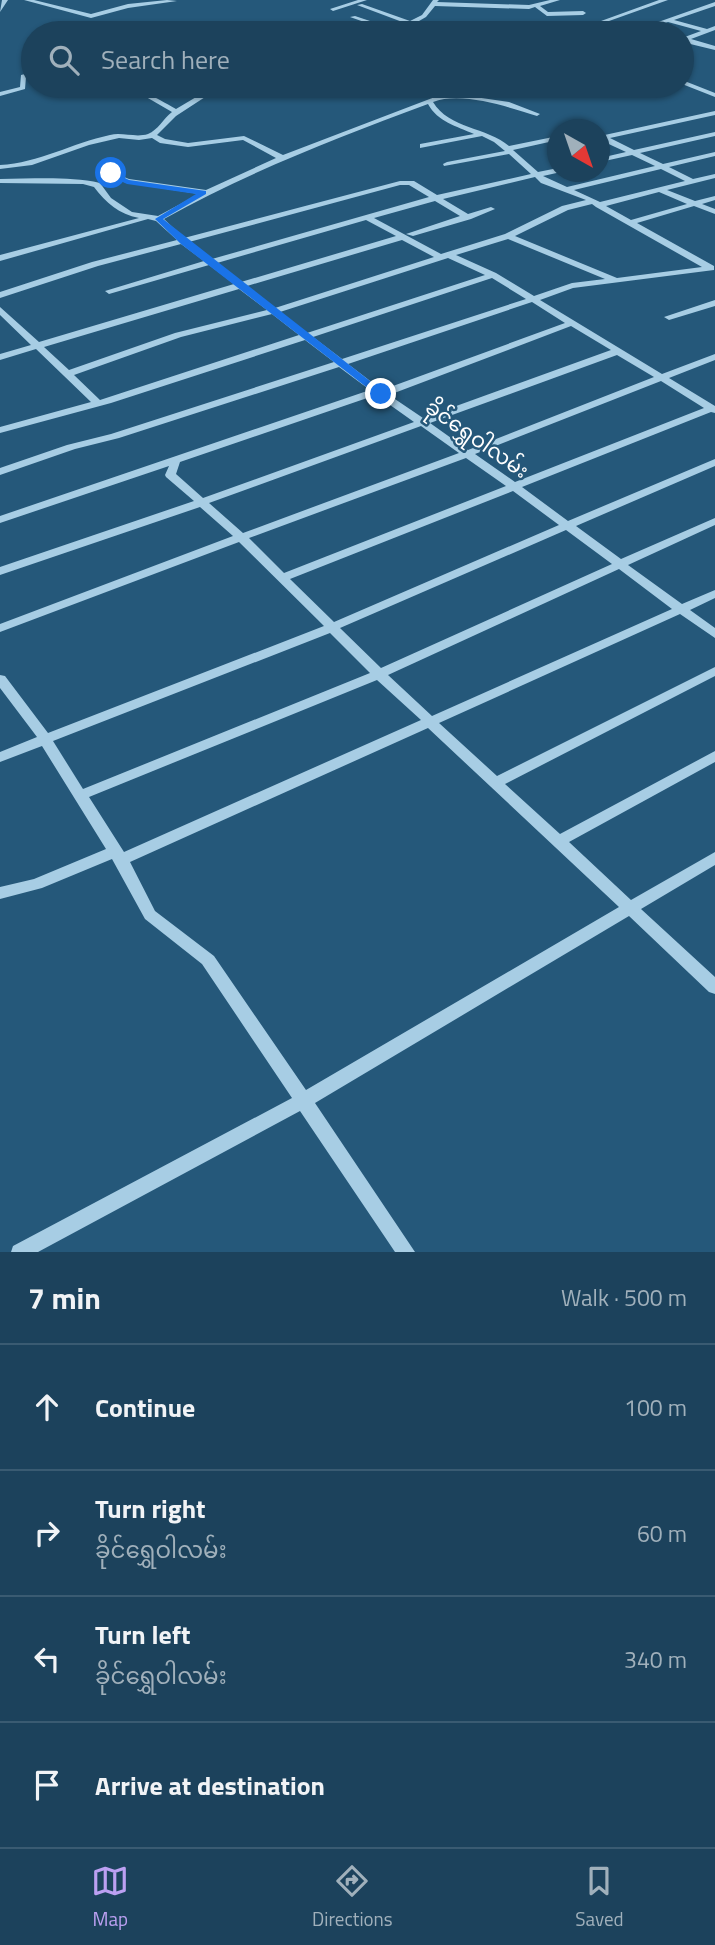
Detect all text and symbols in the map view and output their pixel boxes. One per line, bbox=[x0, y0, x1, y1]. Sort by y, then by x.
search box bbox=[21, 21, 694, 98]
text: Search here bbox=[101, 40, 230, 79]
icon: search bbox=[45, 41, 83, 79]
north arrow bbox=[547, 119, 610, 182]
route start bbox=[95, 157, 126, 188]
route end bbox=[365, 378, 396, 409]
street label: ခိုင်ရွှေဝါလမ်း bbox=[418, 391, 536, 487]
text: 7 min bbox=[28, 1275, 101, 1321]
text: Walk · 500 m bbox=[561, 1280, 687, 1315]
icon: ahead bbox=[28, 1388, 66, 1426]
text: Continue bbox=[95, 1388, 195, 1427]
text: 100 m bbox=[624, 1390, 687, 1425]
text: Turn right bbox=[95, 1489, 206, 1528]
icon: right bbox=[28, 1514, 66, 1552]
text: 60 m bbox=[637, 1516, 687, 1551]
text: ခိုင်ရွှေဝါလမ်း bbox=[95, 1532, 227, 1567]
text: Turn left bbox=[95, 1615, 190, 1654]
icon: left bbox=[28, 1640, 66, 1678]
text: 340 m bbox=[624, 1642, 687, 1677]
text: ခိုင်ရွှေဝါလမ်း bbox=[95, 1658, 227, 1693]
icon: arrive bbox=[28, 1766, 66, 1804]
text: Arrive at destination bbox=[95, 1766, 325, 1805]
tab: Map bbox=[91, 1862, 129, 1933]
tab: Directions bbox=[312, 1862, 393, 1933]
tab: Saved bbox=[575, 1862, 624, 1933]

